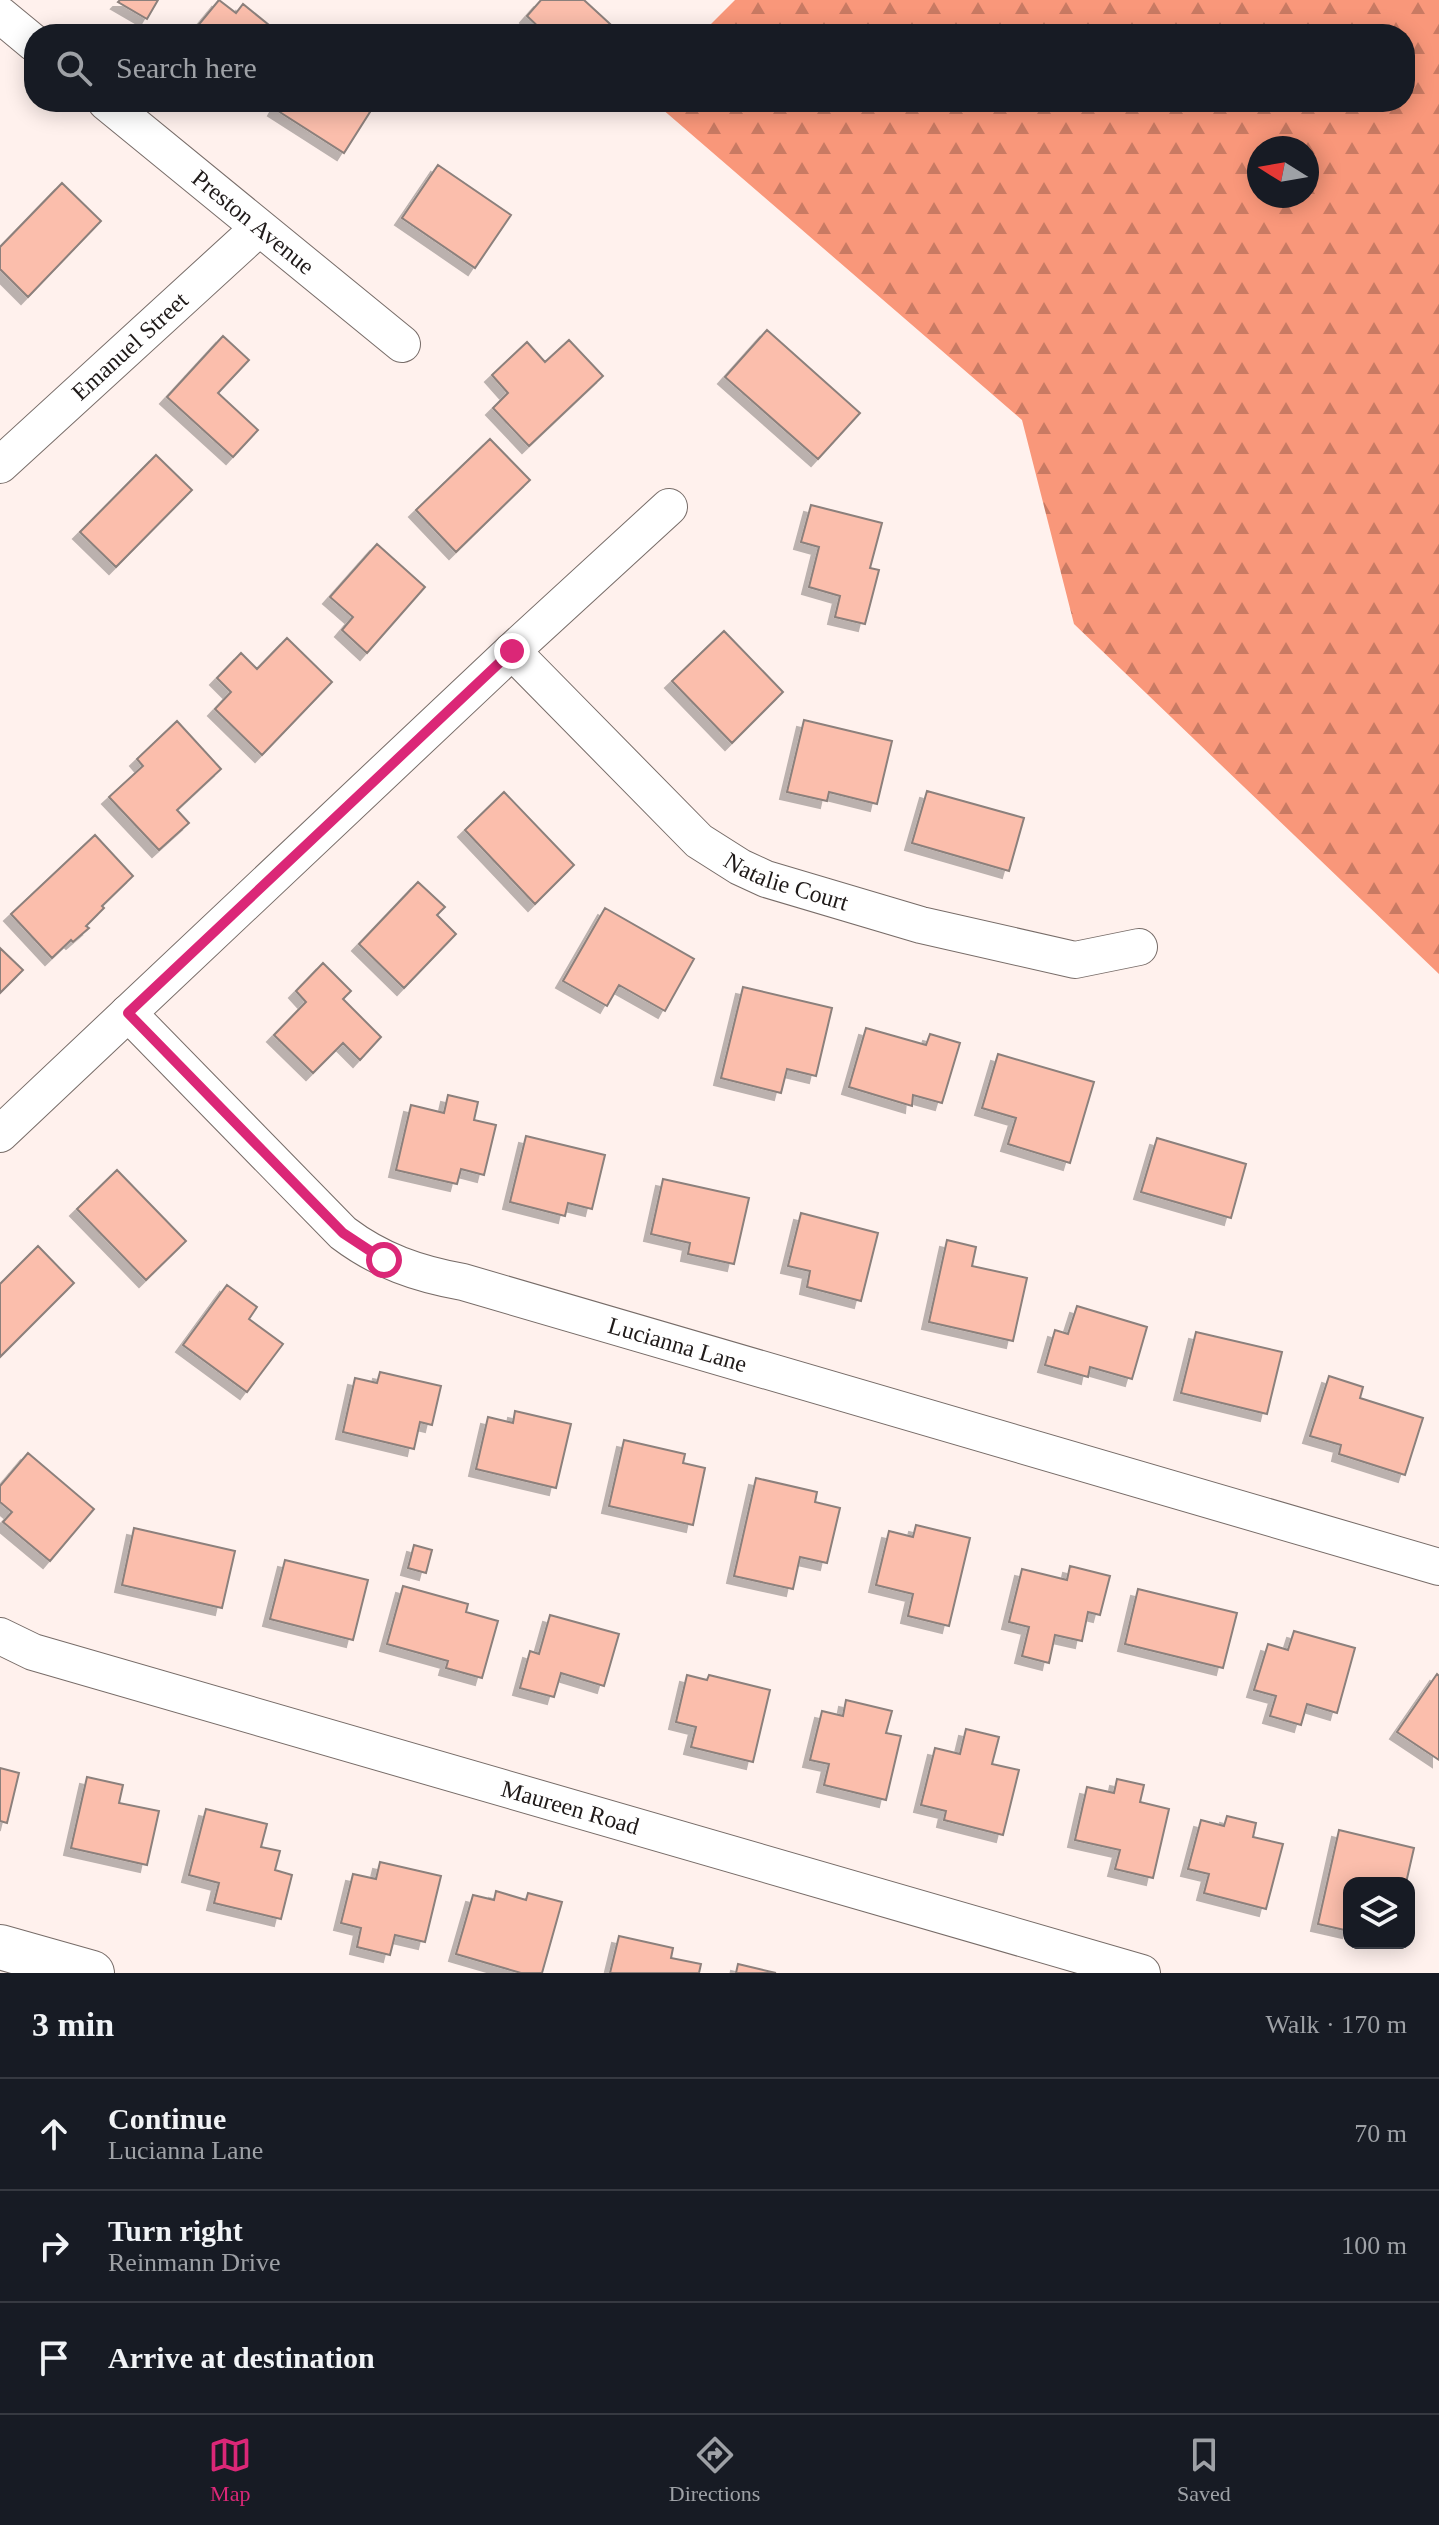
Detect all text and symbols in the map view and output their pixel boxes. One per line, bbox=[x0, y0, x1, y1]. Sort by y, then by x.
search box bbox=[24, 24, 1415, 112]
icon: search bbox=[52, 46, 96, 90]
text: Search here bbox=[116, 51, 257, 84]
north arrow bbox=[1247, 136, 1319, 208]
street label: Preston Avenue bbox=[187, 165, 319, 280]
street label: Emanuel Street bbox=[67, 287, 193, 406]
route end bbox=[494, 633, 530, 669]
street label: Natalie Court bbox=[719, 847, 852, 916]
route start bbox=[366, 1242, 402, 1278]
street label: Lucianna Lane bbox=[605, 1312, 750, 1377]
street label: Maureen Road bbox=[498, 1775, 642, 1840]
map controls bbox=[1343, 1877, 1415, 1949]
button: layers bbox=[1343, 1877, 1415, 1949]
text: 3 min bbox=[32, 2006, 114, 2043]
text: Walk · 170 m bbox=[1265, 2010, 1407, 2039]
text: Continue bbox=[108, 2102, 226, 2135]
icon: ahead bbox=[32, 2112, 76, 2156]
text: 70 m bbox=[1354, 2119, 1407, 2148]
text: Lucianna Lane bbox=[108, 2136, 263, 2165]
text: Turn right bbox=[108, 2214, 243, 2247]
icon: right bbox=[32, 2224, 76, 2268]
text: 100 m bbox=[1341, 2231, 1407, 2260]
text: Reinmann Drive bbox=[108, 2248, 281, 2277]
icon: arrive bbox=[32, 2336, 76, 2380]
text: Arrive at destination bbox=[108, 2341, 375, 2374]
tab: Map bbox=[208, 2433, 252, 2507]
tab: Directions bbox=[669, 2433, 760, 2507]
tab: Saved bbox=[1177, 2433, 1231, 2507]

